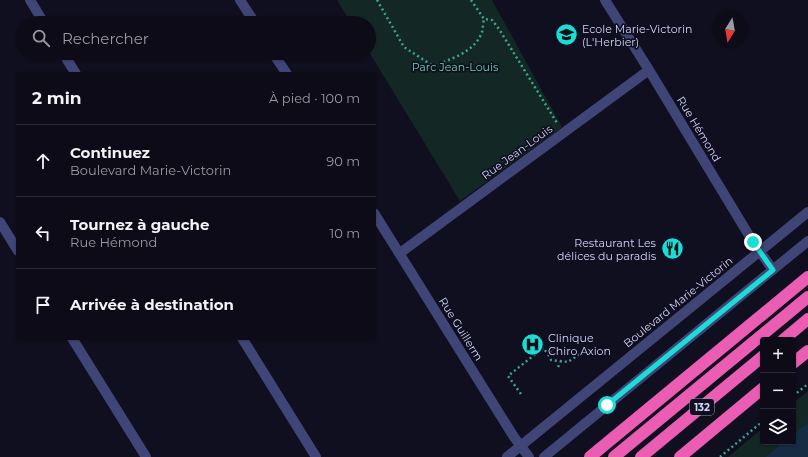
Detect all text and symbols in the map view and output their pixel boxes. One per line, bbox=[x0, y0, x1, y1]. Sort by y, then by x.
north arrow bbox=[712, 12, 748, 48]
search box bbox=[16, 16, 376, 60]
school or university icon: Ecole Marie-Victorin (L'Herbier) bbox=[554, 22, 580, 48]
place label: Ecole Marie-Victorin (L'Herbier) bbox=[582, 22, 692, 49]
icon: search bbox=[30, 27, 52, 49]
text: Rechercher bbox=[62, 29, 149, 48]
park label: Parc Jean-Louis bbox=[412, 60, 499, 74]
text: 2 min bbox=[32, 88, 82, 108]
text: À pied · 100 m bbox=[269, 90, 360, 106]
street label: Rue Hémond bbox=[674, 94, 724, 164]
street label: Rue Jean-Louis bbox=[479, 121, 556, 182]
text: Continuez bbox=[70, 143, 150, 162]
icon: ahead bbox=[32, 150, 54, 172]
text: 90 m bbox=[326, 153, 360, 169]
text: Boulevard Marie-Victorin bbox=[70, 162, 231, 178]
text: Tournez à gauche bbox=[70, 215, 209, 234]
icon: left bbox=[32, 222, 54, 244]
text: 10 m bbox=[330, 225, 360, 241]
route end bbox=[744, 233, 762, 251]
text: Rue Hémond bbox=[70, 234, 157, 250]
place label: Restaurant Les délices du paradis bbox=[557, 236, 657, 263]
restaurant icon: Restaurant Les délices du paradis bbox=[659, 236, 685, 262]
street label: Boulevard Marie-Victorin bbox=[621, 254, 735, 350]
icon: arrive bbox=[32, 294, 54, 316]
text: Arrivée à destination bbox=[70, 295, 234, 314]
street label: Rue Guillerm bbox=[436, 295, 486, 363]
hospital icon: Clinique Chiro Axion bbox=[519, 331, 545, 357]
place label: Clinique Chiro Axion bbox=[548, 331, 611, 358]
map controls bbox=[760, 337, 796, 445]
button: + bbox=[760, 337, 796, 373]
button: − bbox=[760, 373, 796, 409]
route start bbox=[598, 396, 616, 414]
road number: 132 bbox=[690, 399, 714, 415]
button: layers bbox=[760, 409, 796, 445]

